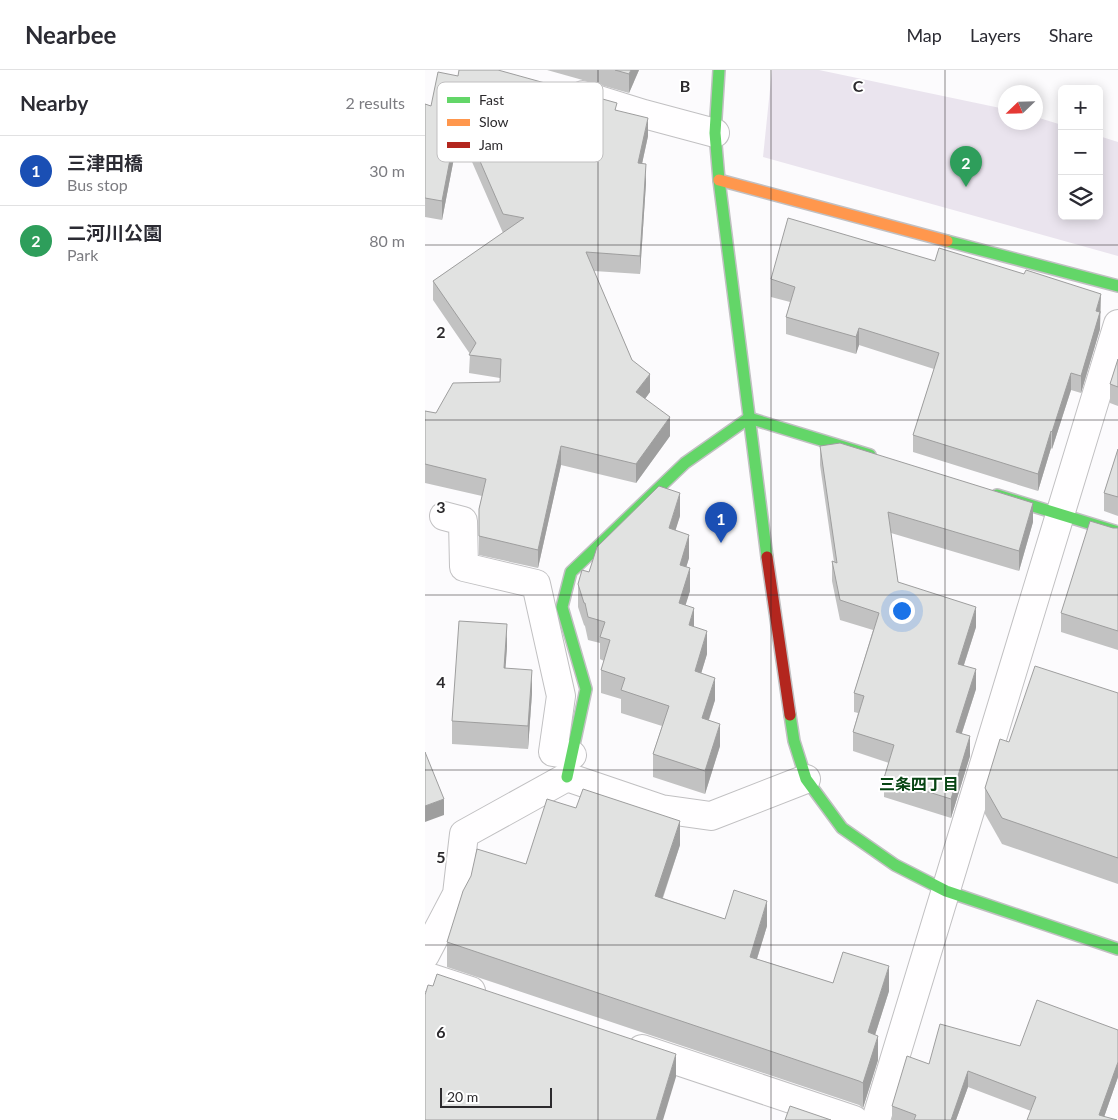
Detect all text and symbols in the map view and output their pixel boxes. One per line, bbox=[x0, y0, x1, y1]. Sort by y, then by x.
text: Nearbee bbox=[25, 20, 116, 49]
text: Map bbox=[906, 24, 942, 46]
text: Layers bbox=[970, 24, 1021, 46]
text: Share bbox=[1049, 24, 1093, 46]
text: B bbox=[680, 76, 690, 95]
text: C bbox=[853, 76, 864, 95]
legend bbox=[437, 82, 603, 162]
north arrow bbox=[998, 85, 1043, 130]
map controls bbox=[1058, 85, 1103, 220]
button: + bbox=[1058, 85, 1103, 130]
text: Nearby bbox=[20, 90, 88, 115]
text: Fast bbox=[479, 91, 504, 108]
text: 2 results bbox=[345, 93, 405, 112]
text: Slow bbox=[479, 113, 509, 130]
button: − bbox=[1058, 130, 1103, 175]
text: Jam bbox=[479, 136, 503, 153]
pin: 2 bbox=[950, 146, 982, 187]
text: 三津田橋 bbox=[67, 151, 143, 174]
text: 1 bbox=[31, 161, 41, 180]
text: 30 m bbox=[369, 161, 405, 180]
text: Bus stop bbox=[67, 175, 128, 194]
button: layers bbox=[1058, 175, 1103, 220]
text: 二河川公園 bbox=[67, 221, 162, 244]
text: 2 bbox=[31, 231, 41, 250]
text: 80 m bbox=[369, 231, 405, 250]
text: Park bbox=[67, 245, 98, 264]
text: 2 bbox=[436, 322, 446, 341]
text: 3 bbox=[436, 497, 446, 516]
pin: 1 bbox=[705, 502, 737, 543]
your location bbox=[889, 598, 915, 624]
text: 4 bbox=[436, 672, 446, 691]
district label: 三条四丁目 bbox=[879, 774, 959, 793]
text: 5 bbox=[436, 847, 446, 866]
text: 6 bbox=[436, 1022, 446, 1041]
scale bar bbox=[440, 1085, 553, 1108]
text: 20 m bbox=[447, 1088, 478, 1105]

